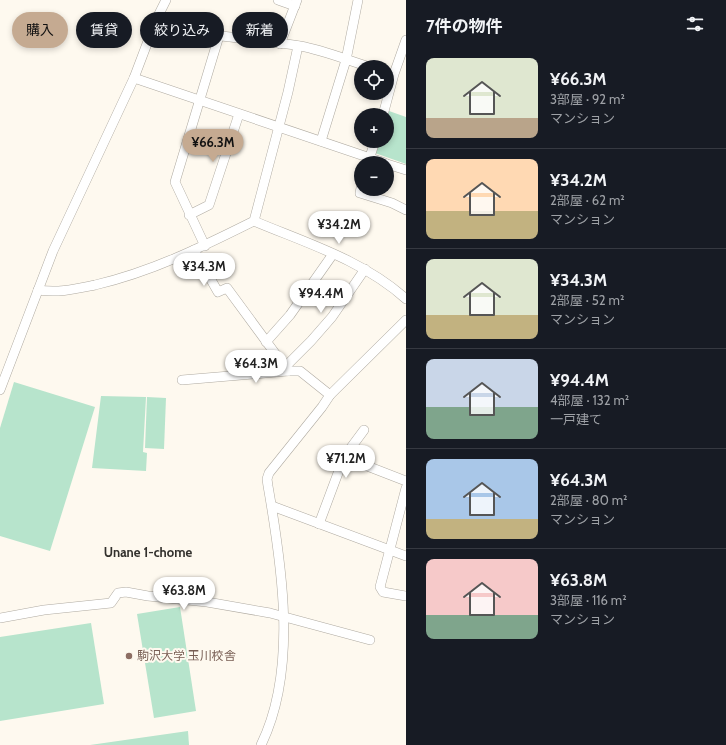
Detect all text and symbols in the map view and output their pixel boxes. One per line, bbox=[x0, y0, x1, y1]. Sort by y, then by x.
chip: 購入 bbox=[12, 12, 68, 48]
chip: 賃貸 bbox=[76, 12, 132, 48]
chip: 絞り込み bbox=[140, 12, 224, 48]
chip: 新着 bbox=[232, 12, 288, 48]
icon: filters bbox=[684, 13, 706, 35]
text: 7件の物件 bbox=[426, 16, 503, 36]
map controls bbox=[354, 60, 394, 196]
button: locate bbox=[354, 60, 394, 100]
text: ¥66.3M bbox=[550, 69, 606, 89]
icon: home bbox=[458, 74, 506, 122]
text: 3部屋 · 92 m² bbox=[550, 91, 625, 107]
button: + bbox=[354, 108, 394, 148]
text: マンション bbox=[550, 110, 615, 126]
pin: ¥66.3M bbox=[180, 129, 246, 163]
text: ¥66.3M bbox=[191, 134, 235, 150]
button: − bbox=[354, 156, 394, 196]
text: ¥34.2M bbox=[550, 170, 607, 190]
icon: home bbox=[458, 175, 506, 223]
text: 2部屋 · 62 m² bbox=[550, 192, 625, 208]
pin: ¥34.2M bbox=[306, 211, 372, 245]
text: マンション bbox=[550, 211, 615, 227]
text: ¥34.2M bbox=[317, 216, 361, 232]
pin: ¥34.3M bbox=[171, 253, 237, 287]
text: ¥34.3M bbox=[182, 258, 226, 274]
text: ¥34.3M bbox=[550, 270, 607, 290]
icon: home bbox=[458, 275, 506, 323]
pin: ¥94.4M bbox=[288, 280, 354, 314]
text: ¥94.4M bbox=[298, 285, 344, 301]
text: 2部屋 · 52 m² bbox=[550, 292, 624, 308]
text: マンション bbox=[550, 311, 615, 327]
pin: ¥64.3M bbox=[223, 350, 289, 384]
text: ¥64.3M bbox=[234, 355, 278, 371]
text: ¥94.4M bbox=[550, 370, 609, 390]
icon: home bbox=[458, 375, 506, 423]
text: 4部屋 · 132 m² bbox=[550, 392, 629, 408]
text: 一戸建て bbox=[550, 411, 602, 427]
pin: ¥71.2M bbox=[313, 445, 379, 479]
text: ¥71.2M bbox=[326, 450, 366, 466]
text: ¥64.3M bbox=[550, 470, 607, 490]
icon: home bbox=[458, 475, 506, 523]
text: 2部屋 · 80 m² bbox=[550, 492, 627, 508]
text: マンション bbox=[550, 511, 615, 527]
district label: Unane 1-chome bbox=[104, 544, 192, 560]
text: ¥63.8M bbox=[550, 570, 607, 590]
icon: home bbox=[458, 575, 506, 623]
pin: ¥63.8M bbox=[151, 577, 217, 611]
text: ¥63.8M bbox=[162, 582, 206, 598]
text: 3部屋 · 116 m² bbox=[550, 592, 626, 608]
text: マンション bbox=[550, 611, 615, 627]
place label: 駒沢大学 玉川校舎 bbox=[137, 648, 236, 663]
marker: 駒沢大学 玉川校舎 bbox=[124, 651, 134, 661]

